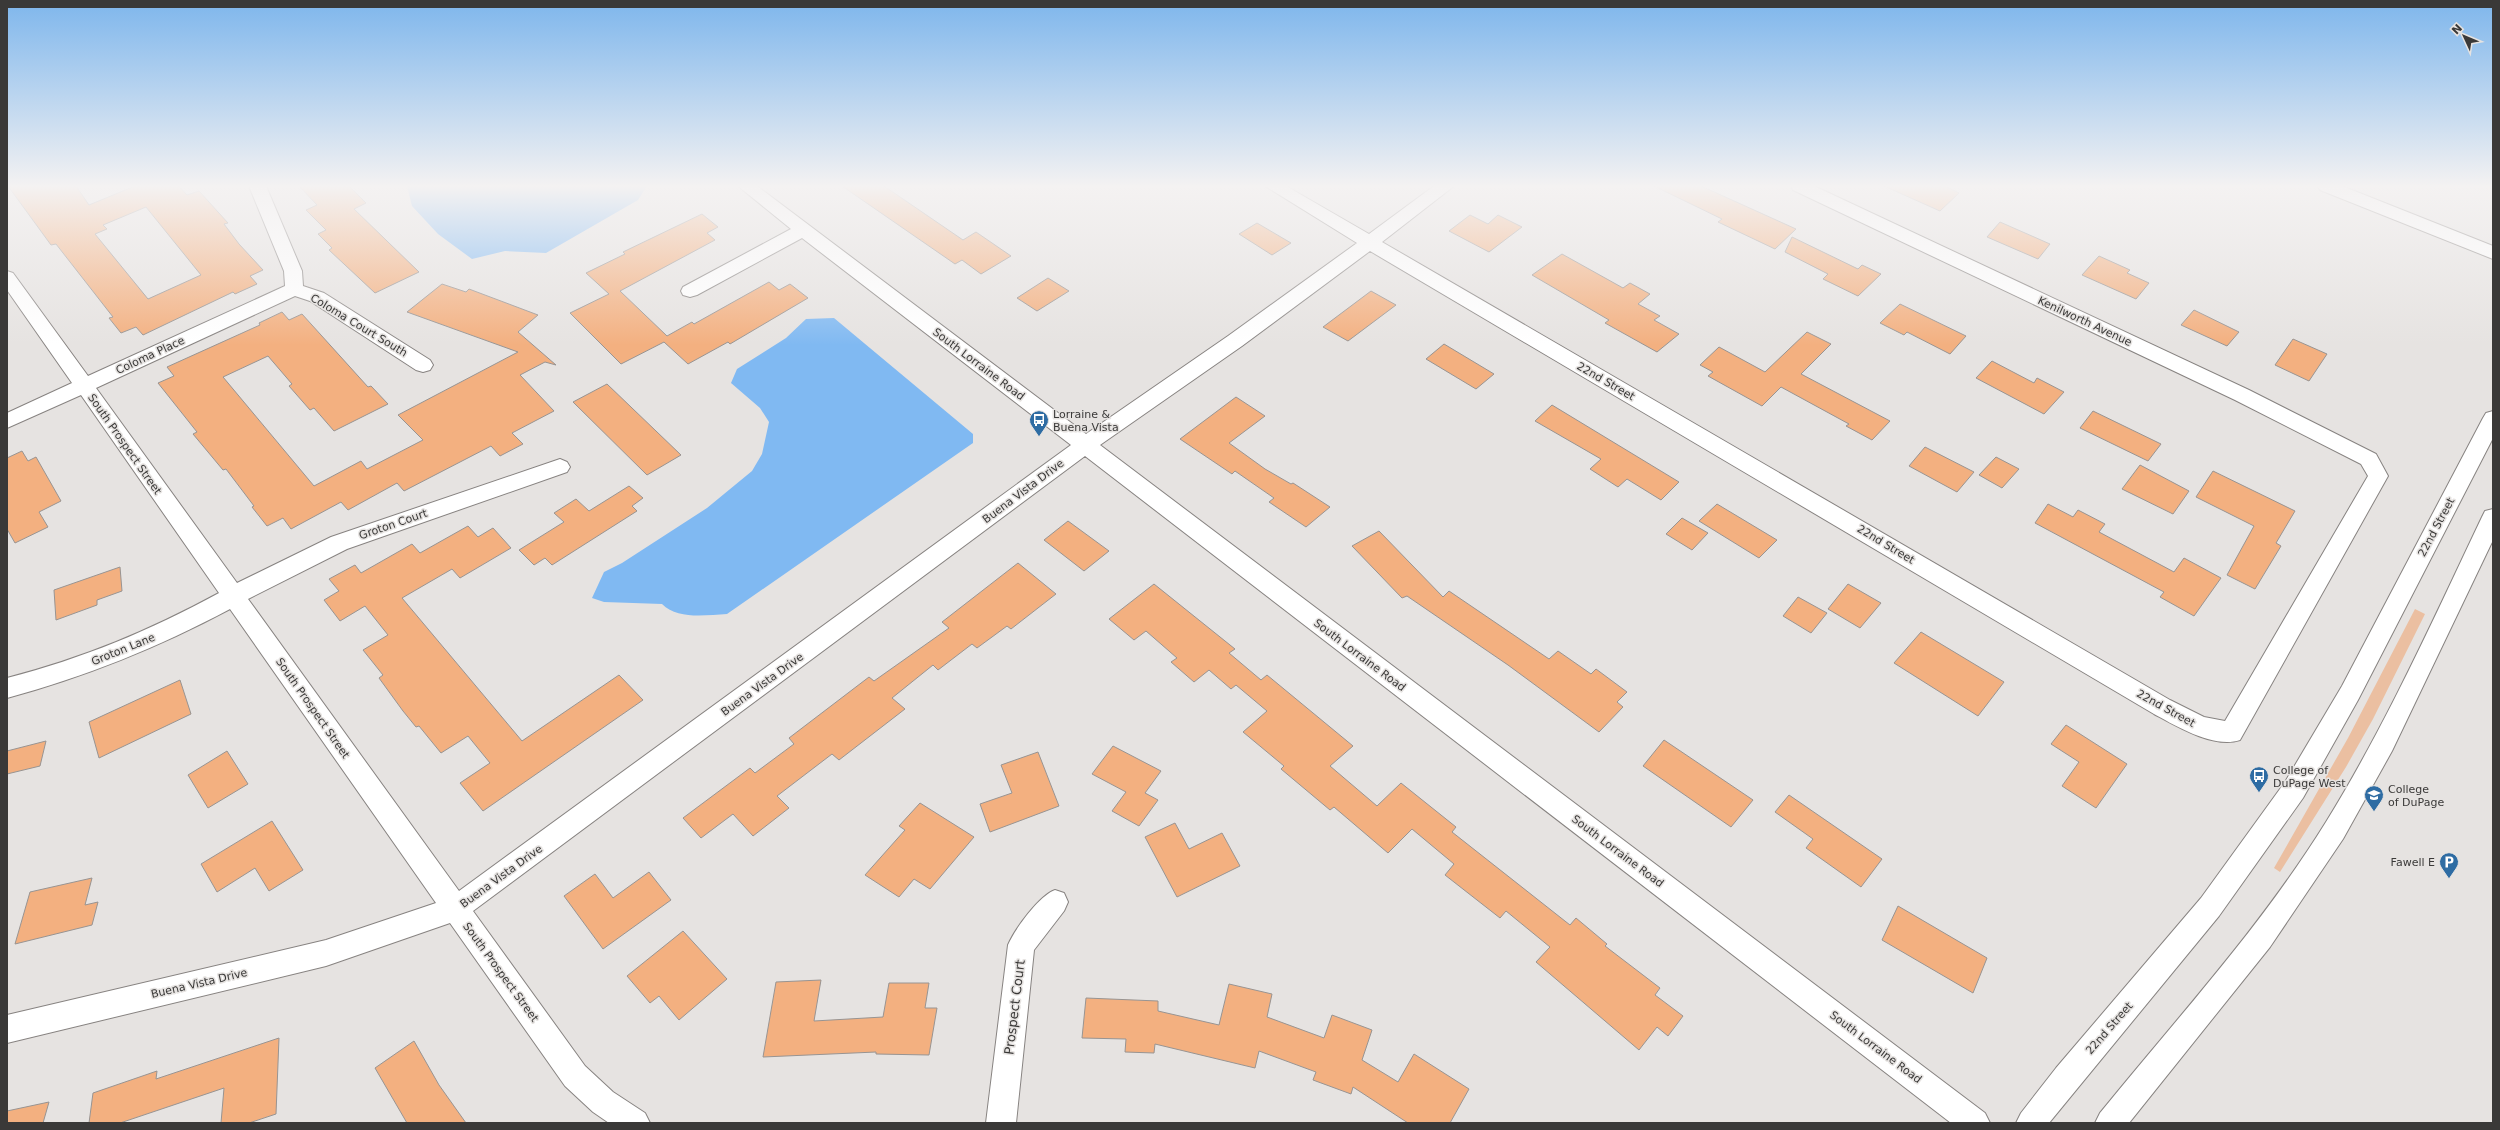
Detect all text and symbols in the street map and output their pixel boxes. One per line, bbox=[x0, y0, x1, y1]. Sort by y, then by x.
north arrow bbox=[2444, 16, 2484, 56]
text: N bbox=[2449, 22, 2465, 37]
street label: Coloma Court South bbox=[308, 291, 410, 360]
street label: Kenilworth Avenue bbox=[2036, 294, 2134, 349]
street label: South Lorraine Road bbox=[930, 326, 1027, 403]
street label: Coloma Place bbox=[114, 334, 187, 377]
street label: 22nd Street bbox=[1574, 360, 1638, 404]
street label: South Prospect Street bbox=[85, 392, 165, 498]
place label: Lorraine & Buena Vista bbox=[1053, 408, 1119, 434]
bus stop icon: Lorraine & Buena Vista bbox=[1028, 409, 1050, 437]
street label: Buena Vista Drive bbox=[980, 456, 1067, 526]
street label: 22nd Street bbox=[2415, 495, 2458, 559]
street label: Groton Court bbox=[357, 507, 430, 542]
street label: 22nd Street bbox=[1855, 522, 1917, 567]
street label: South Lorraine Road bbox=[1311, 617, 1408, 694]
street label: Groton Lane bbox=[89, 631, 157, 668]
street label: Buena Vista Drive bbox=[719, 650, 806, 719]
street label: South Prospect Street bbox=[273, 656, 353, 762]
street label: 22nd Street bbox=[2134, 687, 2198, 730]
place label: College of DuPage West bbox=[2273, 764, 2346, 790]
bus stop icon: College of DuPage West bbox=[2248, 765, 2270, 793]
place label: College of DuPage bbox=[2388, 783, 2444, 809]
school or university icon: College of DuPage bbox=[2363, 784, 2385, 812]
street label: South Lorraine Road bbox=[1569, 813, 1666, 890]
street label: Buena Vista Drive bbox=[458, 842, 545, 911]
parking icon: Fawell E bbox=[2438, 851, 2460, 879]
place label: Fawell E bbox=[2391, 856, 2435, 869]
street label: South Prospect Street bbox=[460, 920, 541, 1025]
street label: Prospect Court bbox=[1001, 959, 1028, 1055]
street label: Buena Vista Drive bbox=[150, 966, 249, 1001]
street label: 22nd Street bbox=[2083, 999, 2136, 1057]
street label: South Lorraine Road bbox=[1827, 1009, 1924, 1086]

